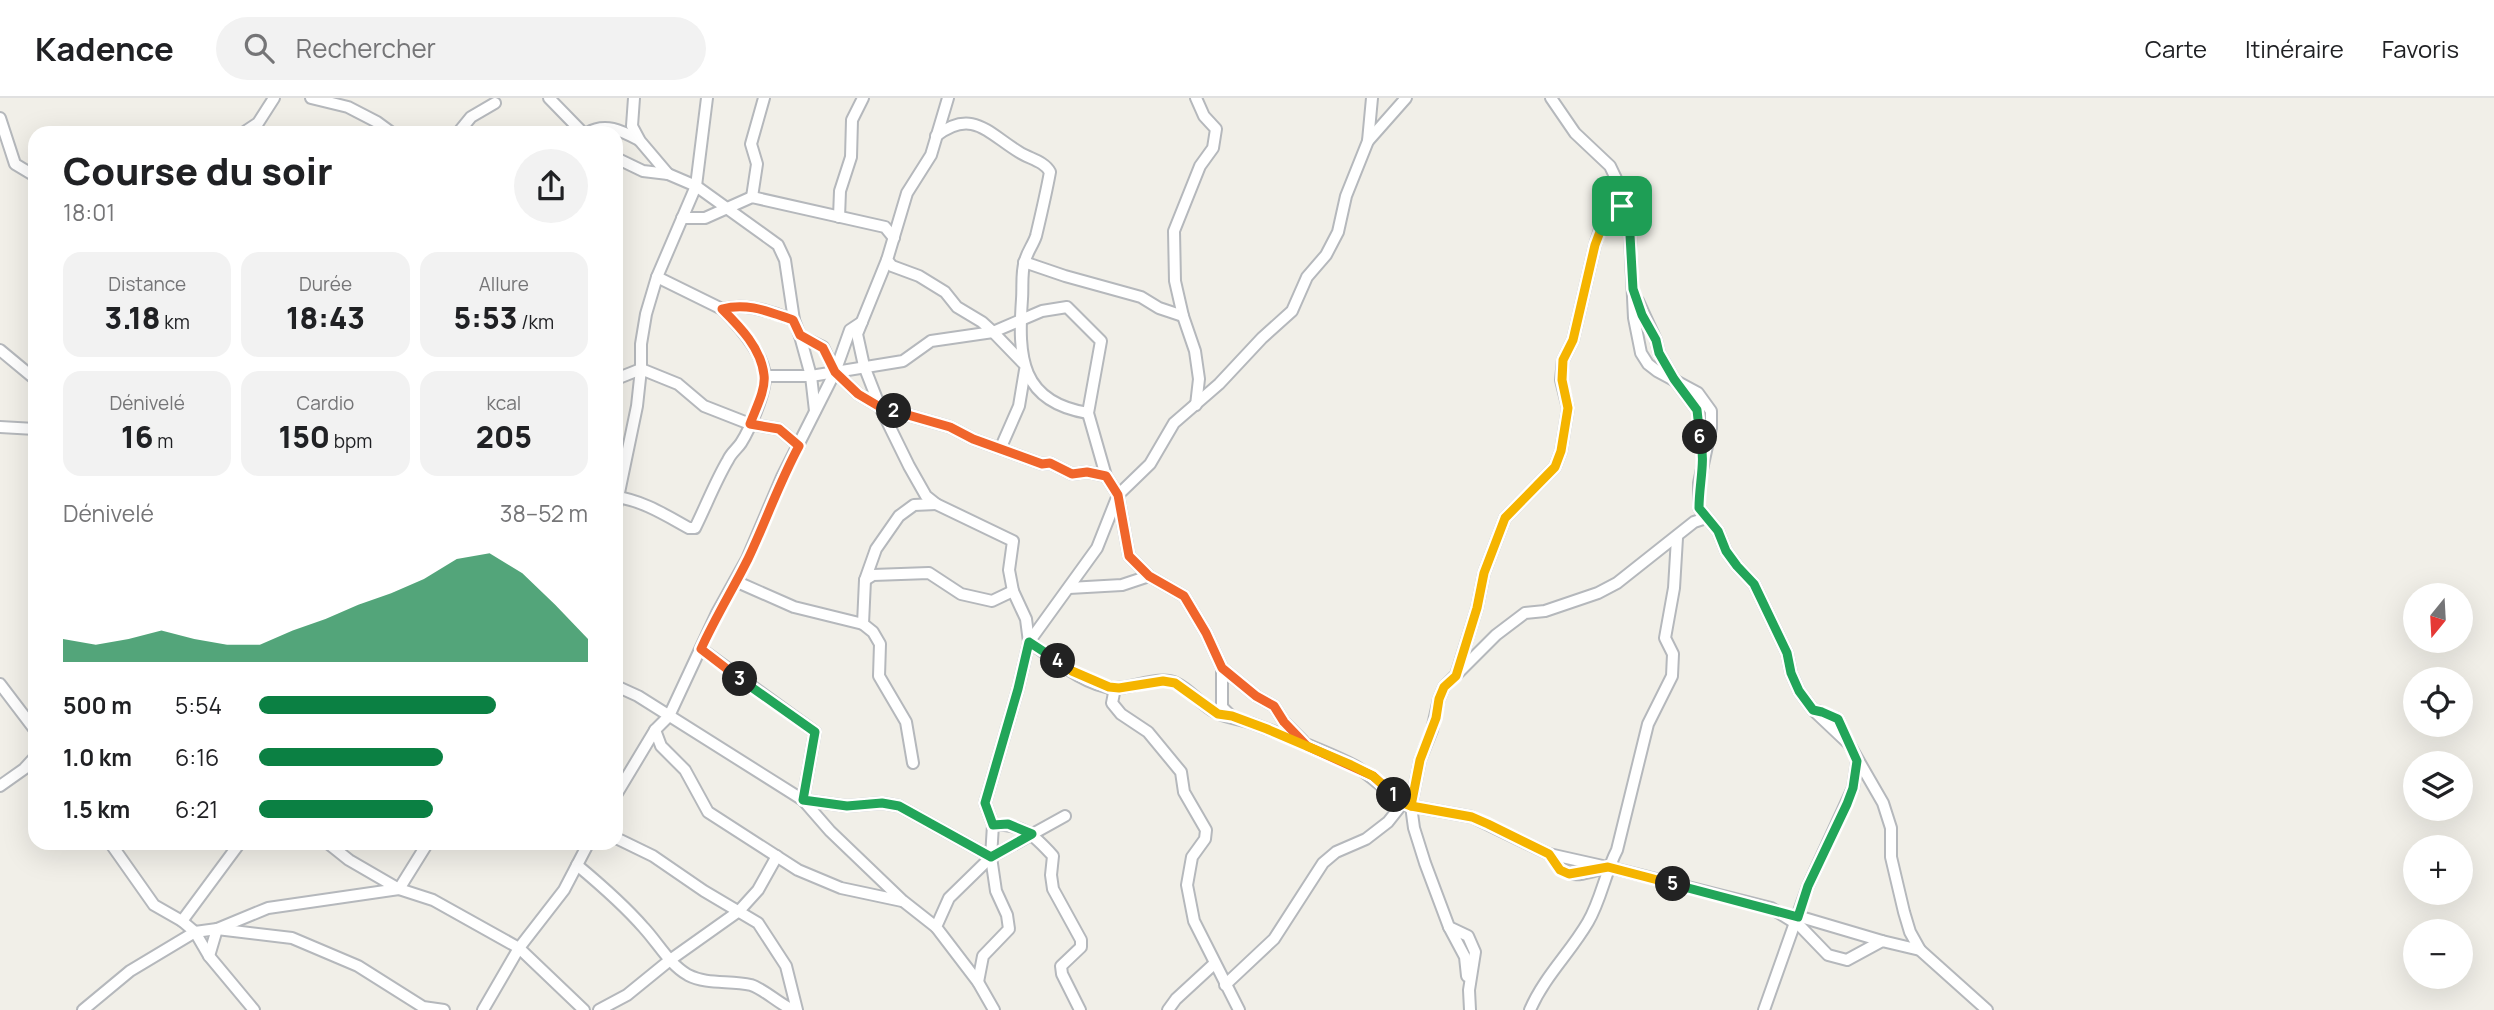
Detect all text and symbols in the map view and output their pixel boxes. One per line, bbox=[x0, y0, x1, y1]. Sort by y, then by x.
search box bbox=[216, 17, 706, 80]
text: Kadence bbox=[35, 26, 174, 71]
icon: search bbox=[240, 29, 278, 67]
text: Rechercher bbox=[296, 30, 436, 66]
text: Carte bbox=[2145, 32, 2207, 65]
text: Itinéraire bbox=[2245, 32, 2344, 65]
text: Favoris bbox=[2382, 32, 2459, 65]
text: Course du soir bbox=[63, 144, 333, 196]
button: share bbox=[514, 149, 588, 223]
pin bbox=[1592, 176, 1652, 236]
icon: arrive bbox=[1603, 187, 1641, 225]
text: 18:01 bbox=[63, 196, 115, 228]
text: Distance bbox=[108, 271, 186, 297]
text: Durée bbox=[299, 271, 352, 297]
text: Allure bbox=[479, 271, 529, 297]
text: 3.18 bbox=[104, 297, 161, 338]
text: 18:43 bbox=[286, 297, 365, 338]
text: 5:53 bbox=[454, 297, 517, 338]
text: km bbox=[161, 309, 190, 335]
text: /km bbox=[517, 309, 554, 335]
text: Dénivelé bbox=[110, 390, 185, 416]
text: Cardio bbox=[297, 390, 354, 416]
text: kcal bbox=[486, 390, 521, 416]
pin: 2 bbox=[876, 394, 912, 428]
text: 2 bbox=[888, 397, 899, 423]
text: 16 bbox=[121, 416, 153, 457]
text: 150 bbox=[279, 416, 330, 457]
text: 205 bbox=[476, 416, 532, 457]
pin: 6 bbox=[1682, 420, 1718, 454]
text: 6 bbox=[1694, 423, 1705, 449]
text: m bbox=[153, 428, 173, 454]
text: bpm bbox=[330, 428, 372, 454]
text: Dénivelé bbox=[63, 497, 154, 529]
text: 38–52 m bbox=[500, 497, 588, 529]
north arrow bbox=[2403, 583, 2473, 653]
map controls bbox=[2403, 583, 2473, 989]
pin: 4 bbox=[1040, 644, 1076, 678]
text: 4 bbox=[1052, 647, 1063, 673]
pin: 3 bbox=[722, 662, 758, 696]
text: 3 bbox=[734, 665, 745, 691]
button: locate bbox=[2403, 667, 2473, 737]
text: 500 m bbox=[63, 689, 132, 721]
text: 5:54 bbox=[175, 689, 222, 721]
text: 1.0 km bbox=[63, 741, 132, 773]
text: 6:16 bbox=[175, 741, 219, 773]
button: layers bbox=[2403, 751, 2473, 821]
pin: 1 bbox=[1376, 778, 1412, 812]
text: 1 bbox=[1389, 781, 1398, 807]
text: 1.5 km bbox=[63, 793, 130, 825]
text: 6:21 bbox=[175, 793, 218, 825]
button: + bbox=[2403, 835, 2473, 905]
pin: 5 bbox=[1656, 866, 1690, 902]
text: 5 bbox=[1667, 870, 1678, 896]
button: − bbox=[2403, 919, 2473, 989]

